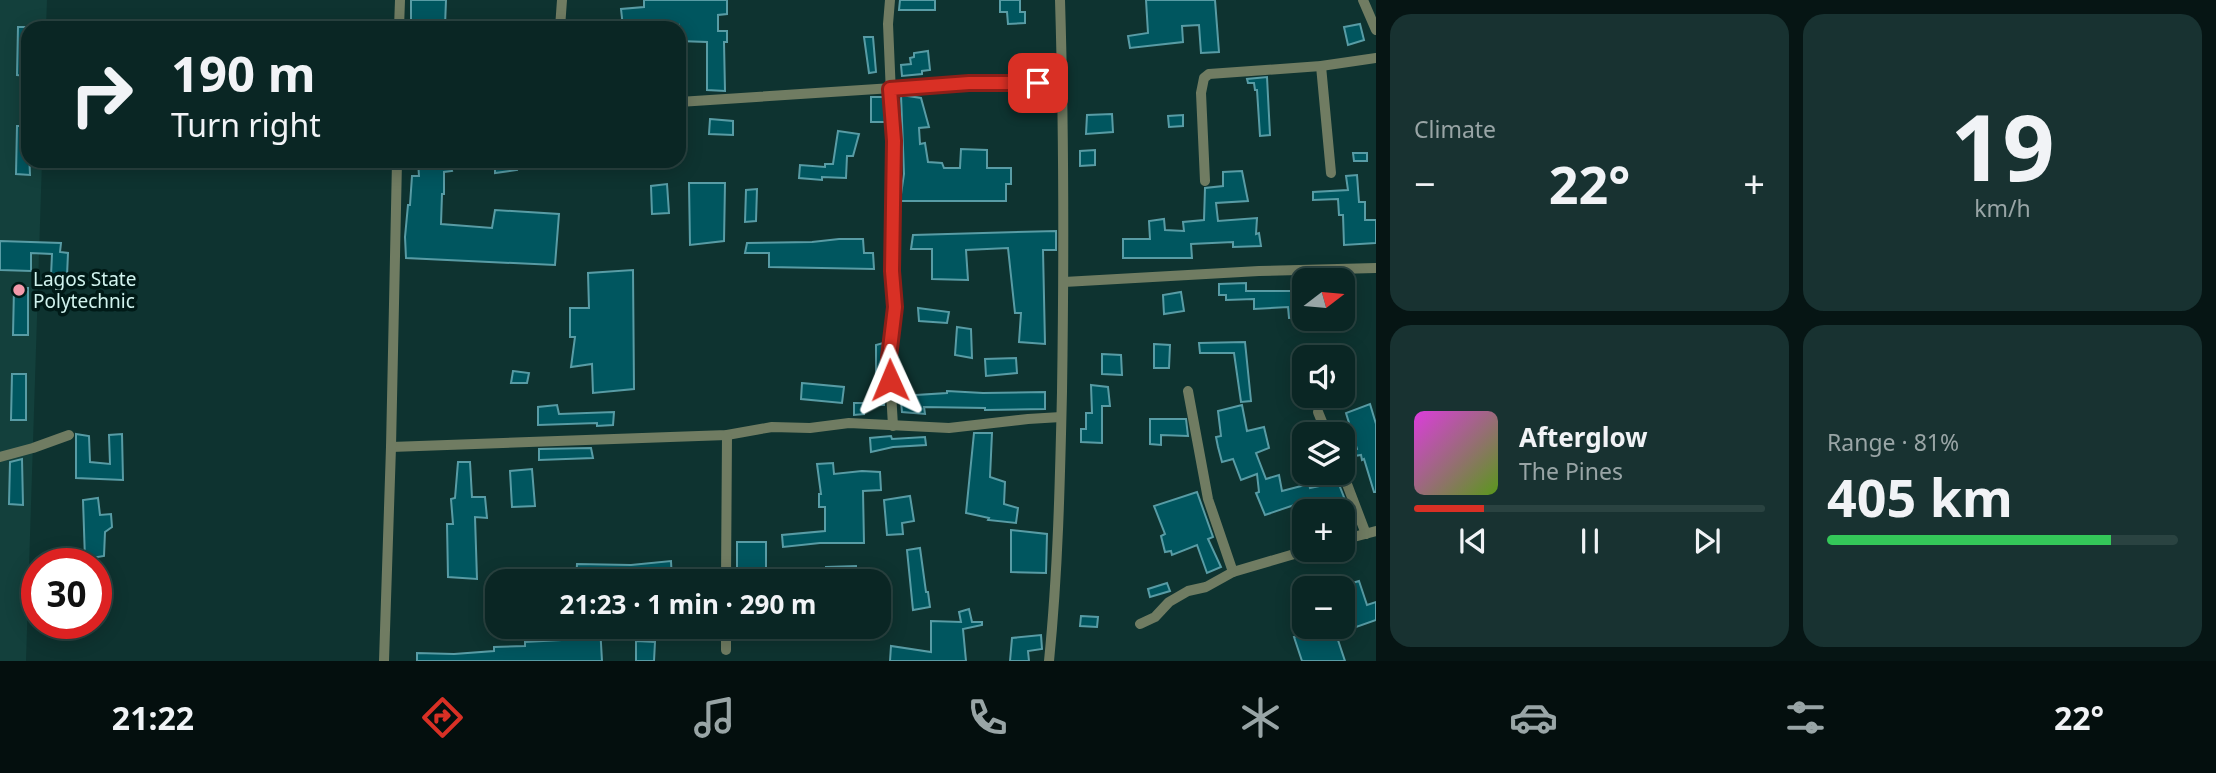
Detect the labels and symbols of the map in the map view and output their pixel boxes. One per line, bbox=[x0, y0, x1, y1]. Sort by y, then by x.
pin bbox=[1008, 53, 1068, 113]
place label: Lagos State Polytechnic bbox=[33, 266, 136, 314]
north arrow bbox=[1292, 268, 1354, 331]
marker: Lagos State Polytechnic bbox=[11, 282, 27, 298]
position arrow bbox=[853, 343, 927, 417]
speed limit sign: 30 bbox=[21, 548, 112, 639]

